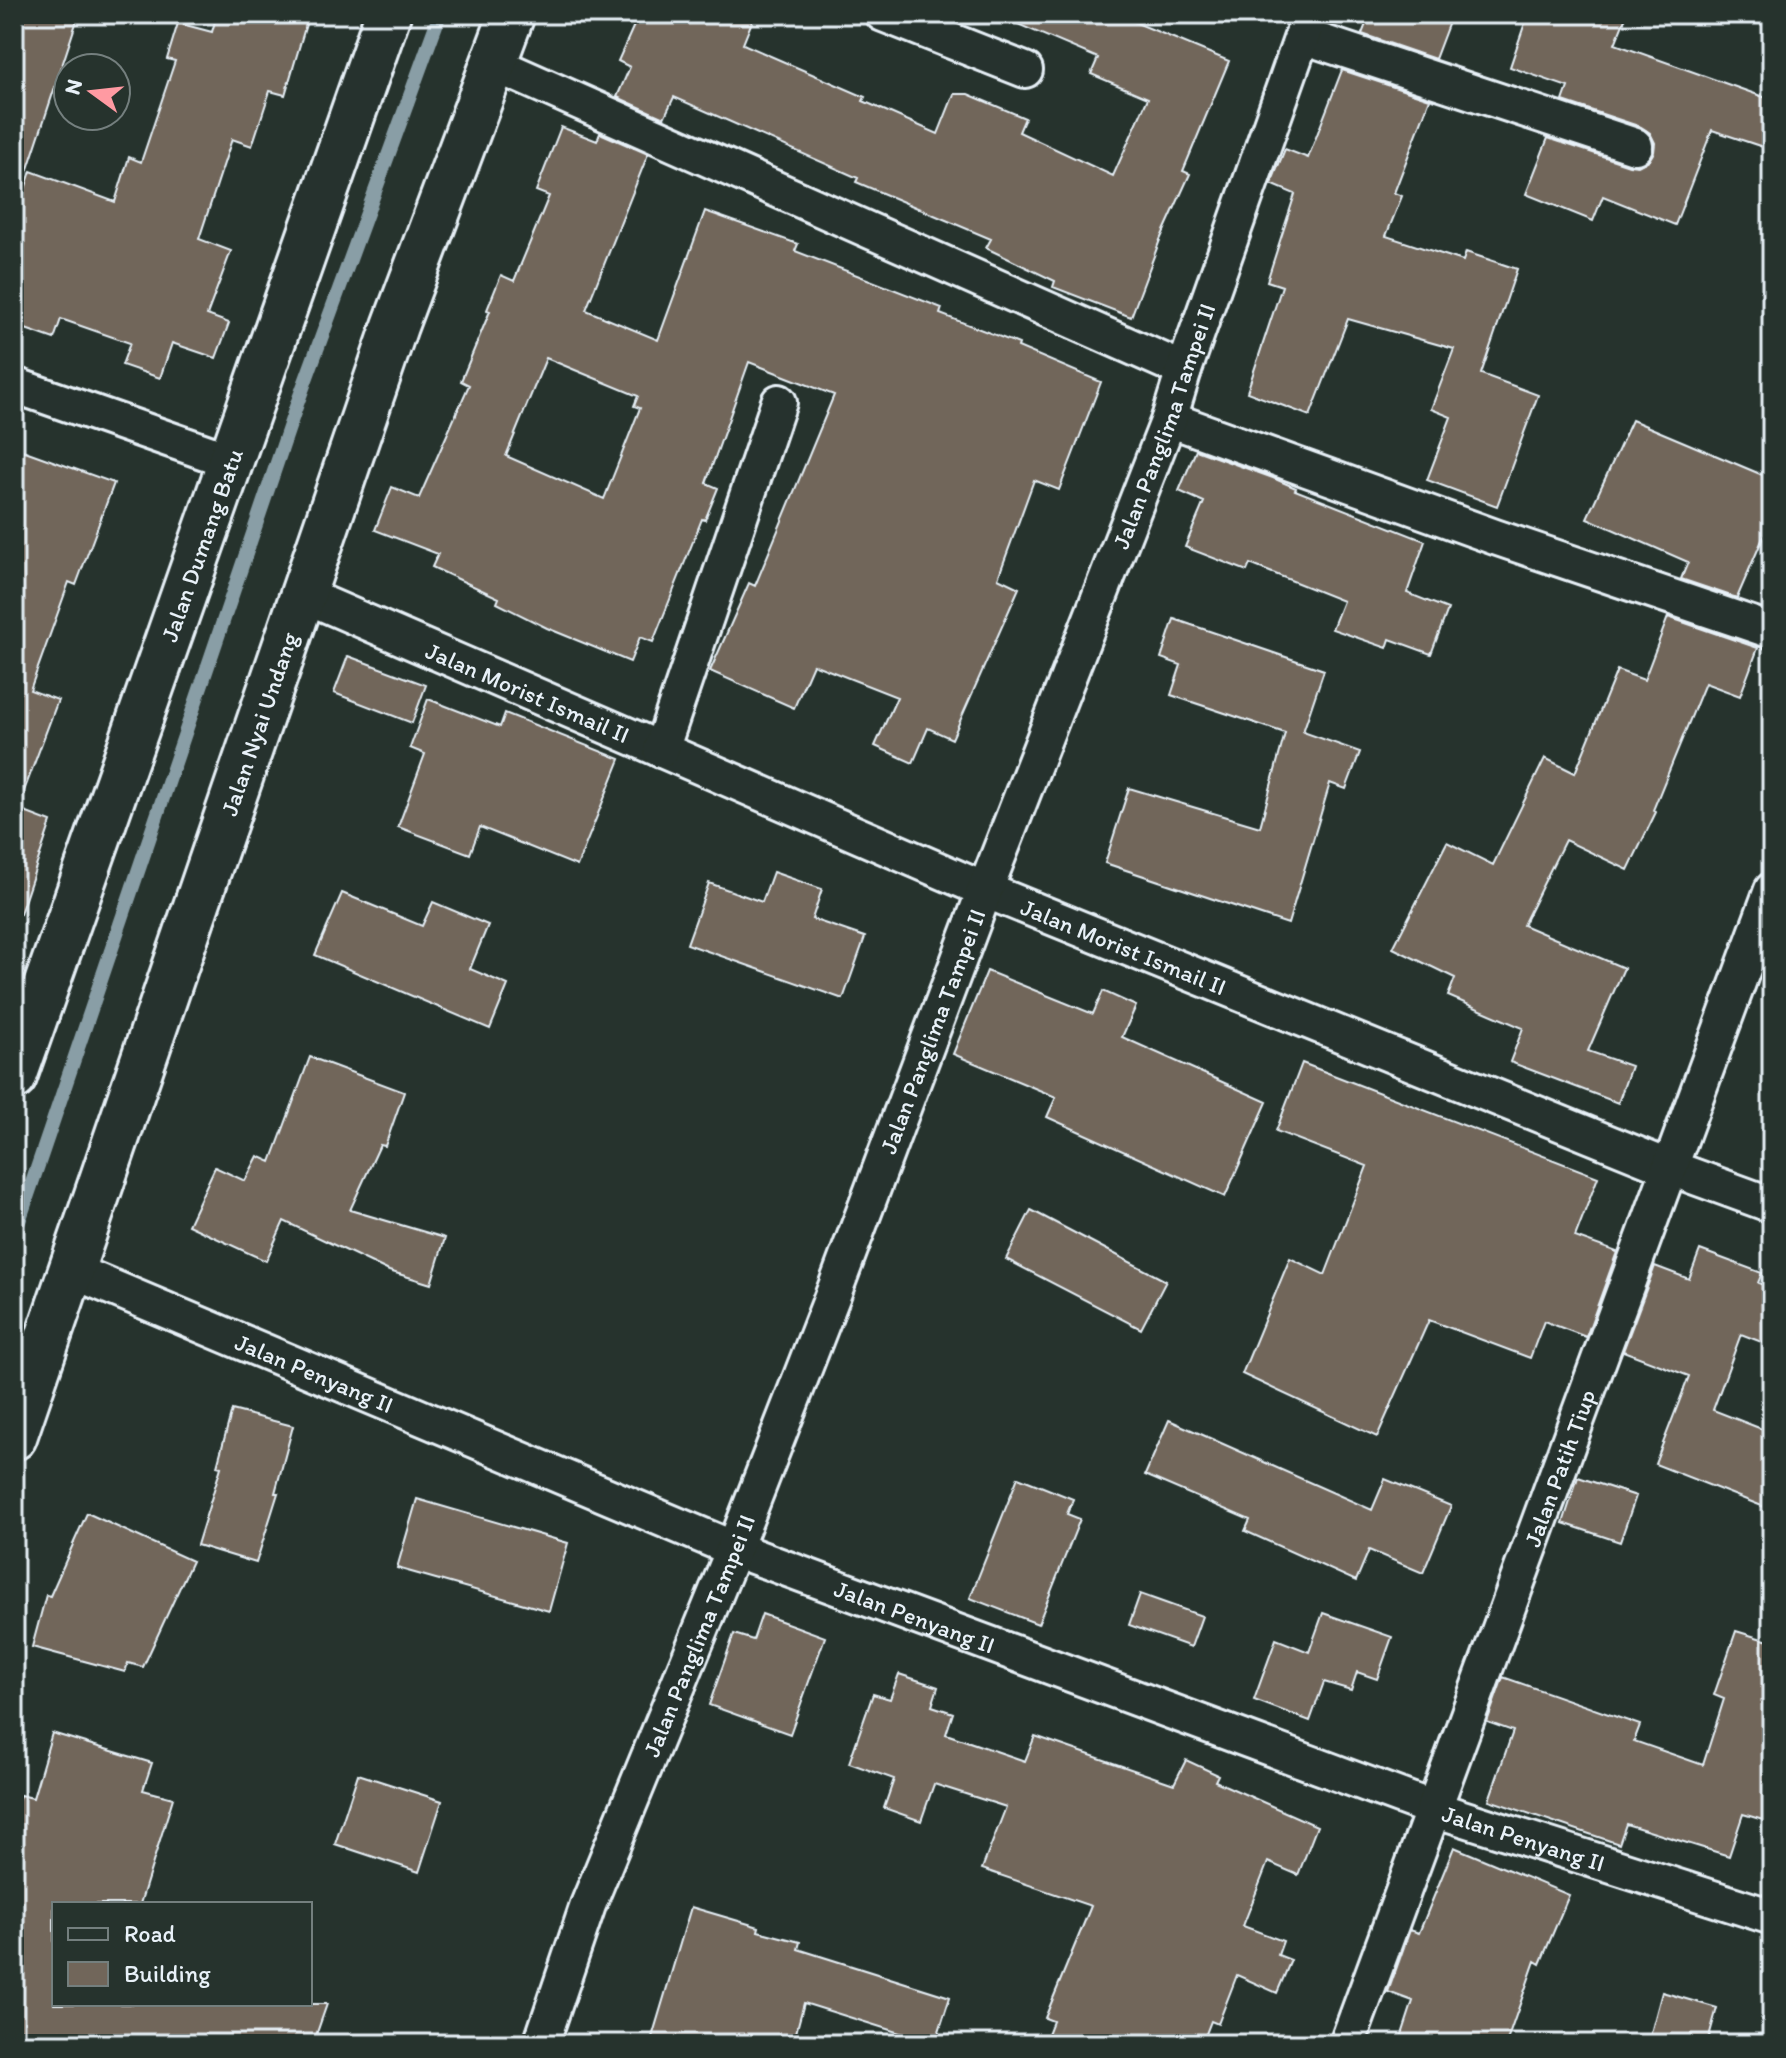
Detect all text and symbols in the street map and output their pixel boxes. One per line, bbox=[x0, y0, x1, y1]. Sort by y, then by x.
north arrow bbox=[52, 52, 132, 132]
text: N bbox=[58, 76, 88, 98]
street label: Jalan Panglima Tampei II bbox=[1105, 299, 1221, 553]
street label: Jalan Dumang Batu bbox=[154, 445, 249, 645]
street label: Jalan Nyai Undang bbox=[214, 628, 304, 819]
street label: Jalan Morist Ismail II bbox=[422, 635, 634, 749]
street label: Jalan Morist Ismail II bbox=[1017, 892, 1231, 1001]
street label: Jalan Panglima Tampei II bbox=[873, 905, 991, 1158]
street label: Jalan Penyang II bbox=[231, 1326, 398, 1419]
street label: Jalan Patih Tiup bbox=[1517, 1385, 1601, 1550]
street label: Jalan Panglima Tampei II bbox=[636, 1510, 761, 1761]
street label: Jalan Penyang II bbox=[831, 1573, 999, 1659]
street label: Jalan Penyang II bbox=[1439, 1798, 1609, 1877]
legend bbox=[52, 1902, 312, 2006]
text: Road bbox=[124, 1919, 176, 1948]
text: Building bbox=[124, 1959, 211, 1988]

